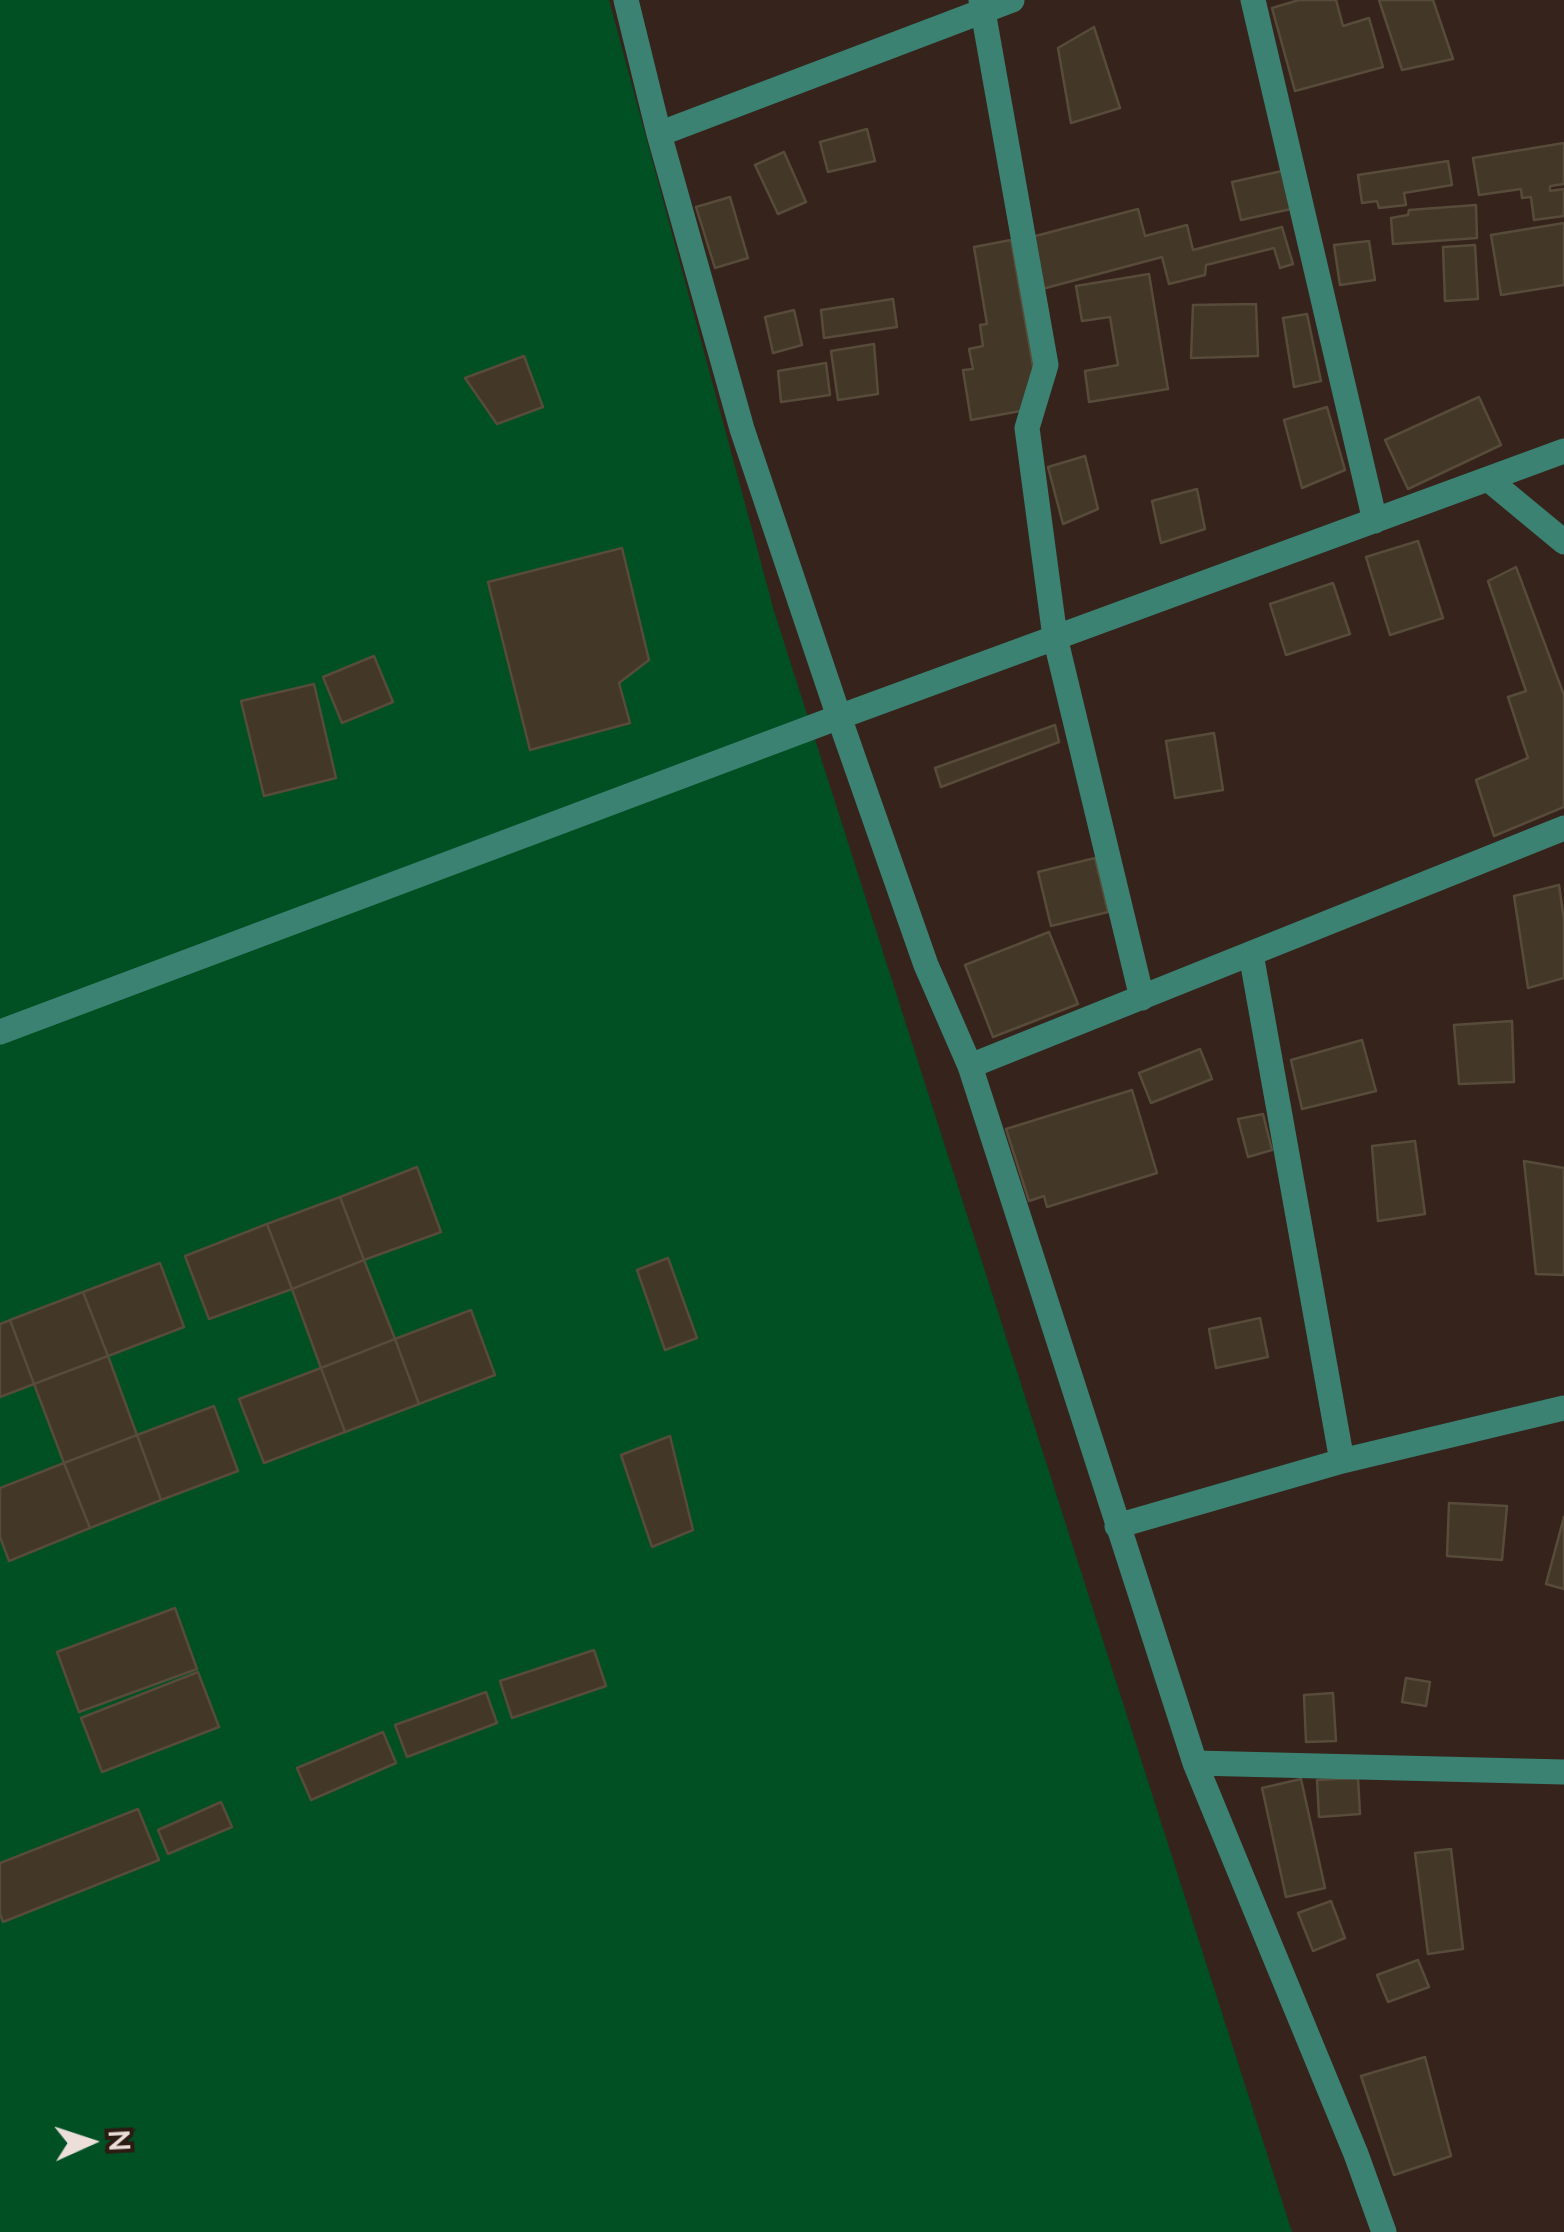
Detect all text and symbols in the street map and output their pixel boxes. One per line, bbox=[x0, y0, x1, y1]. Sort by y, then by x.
north arrow bbox=[40, 2092, 140, 2192]
text: N bbox=[102, 2129, 137, 2152]

